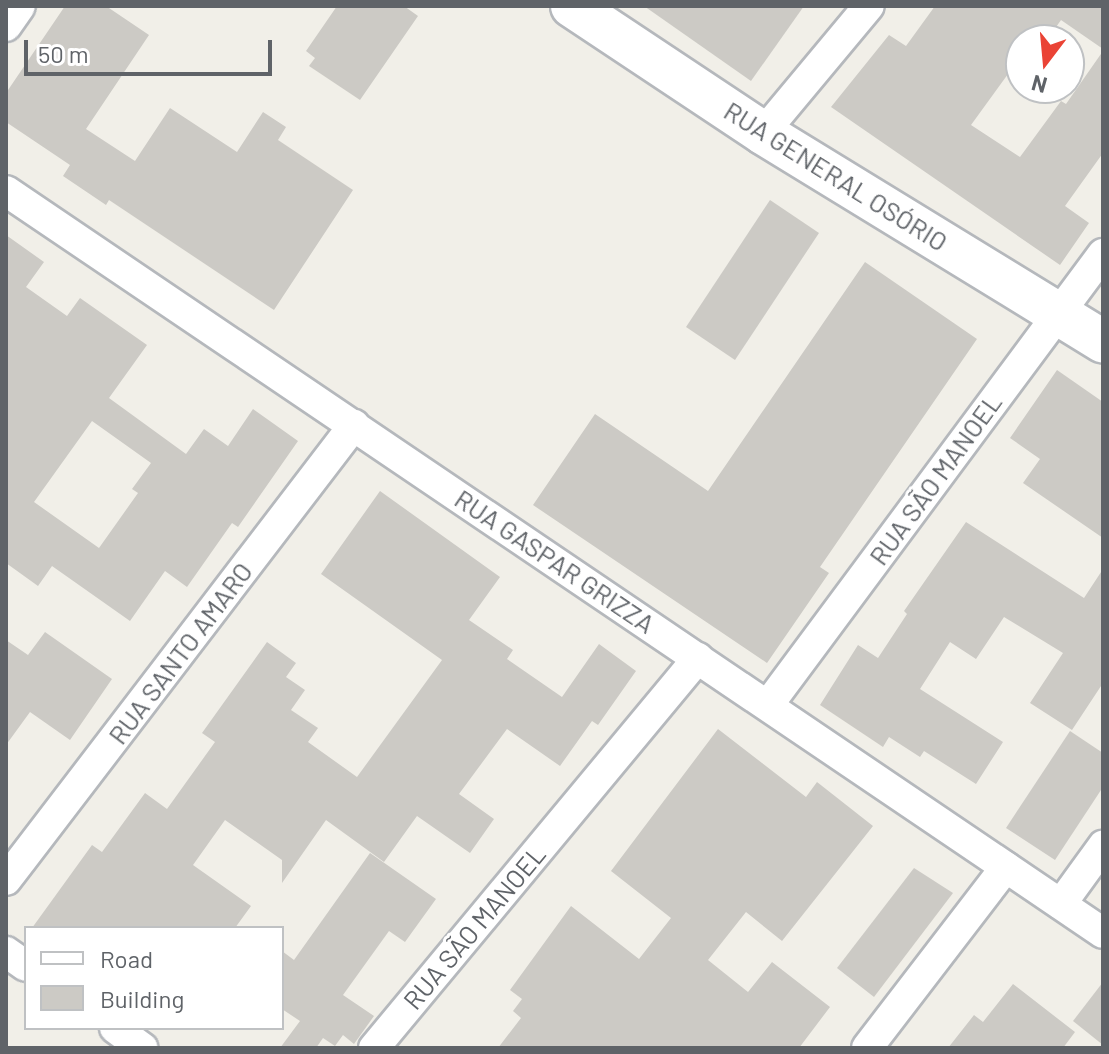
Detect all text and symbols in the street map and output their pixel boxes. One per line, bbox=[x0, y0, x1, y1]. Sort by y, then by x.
scale bar bbox=[28, 24, 276, 74]
north arrow bbox=[1005, 24, 1085, 104]
text: 50 m bbox=[38, 39, 89, 68]
text: N bbox=[1028, 71, 1050, 100]
street label: RUA GENERAL OSÓRIO bbox=[719, 95, 953, 257]
street label: RUA SÃO MANOEL bbox=[862, 387, 1008, 571]
street label: RUA GASPAR GRIZZA bbox=[449, 483, 661, 639]
street label: RUA SANTO AMARO bbox=[102, 556, 258, 750]
street label: RUA SÃO MANOEL bbox=[396, 839, 552, 1015]
legend bbox=[24, 926, 284, 1030]
text: Road bbox=[100, 944, 153, 973]
text: Building bbox=[100, 984, 184, 1013]

